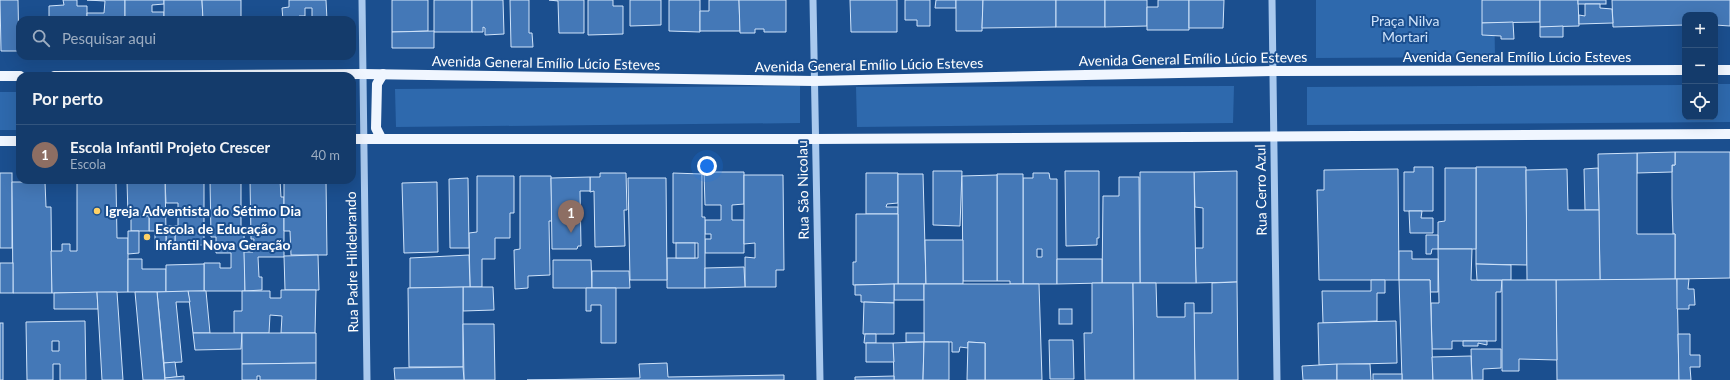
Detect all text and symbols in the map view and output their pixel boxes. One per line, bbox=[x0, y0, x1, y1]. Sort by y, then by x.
park label: Praça Nilva Mortari bbox=[1371, 12, 1439, 45]
map controls bbox=[1682, 12, 1718, 120]
button: + bbox=[1682, 12, 1718, 48]
search box bbox=[16, 16, 356, 60]
icon: search bbox=[30, 27, 52, 49]
text: Pesquisar aqui bbox=[62, 29, 156, 47]
street label: Avenida General Emílio Lúcio Esteves bbox=[1079, 48, 1307, 69]
street label: Avenida General Emílio Lúcio Esteves bbox=[1403, 48, 1631, 65]
button: − bbox=[1682, 48, 1718, 84]
street label: Avenida General Emílio Lúcio Esteves bbox=[432, 52, 660, 73]
street label: Avenida General Emílio Lúcio Esteves bbox=[755, 54, 983, 75]
button: locate bbox=[1682, 84, 1718, 120]
text: Por perto bbox=[32, 88, 103, 109]
text: Escola Infantil Projeto Crescer bbox=[70, 138, 270, 156]
street label: Rua São Nicolau bbox=[793, 140, 812, 240]
street label: Rua Cerro Azul bbox=[1251, 144, 1270, 236]
text: 1 bbox=[41, 147, 49, 163]
text: 40 m bbox=[311, 147, 340, 163]
text: Escola bbox=[70, 156, 106, 172]
your location bbox=[697, 156, 717, 176]
street label: Rua Padre Hildebrando bbox=[342, 191, 361, 333]
pin: 1 bbox=[558, 200, 584, 233]
place label: Igreja Adventista do Sétimo Dia bbox=[105, 202, 301, 219]
marker: Igreja Adventista do Sétimo Dia bbox=[92, 206, 102, 216]
place label: Escola de Educação Infantil Nova Geração bbox=[155, 220, 290, 253]
marker: Escola de Educação Infantil Nova Geração bbox=[142, 232, 152, 242]

